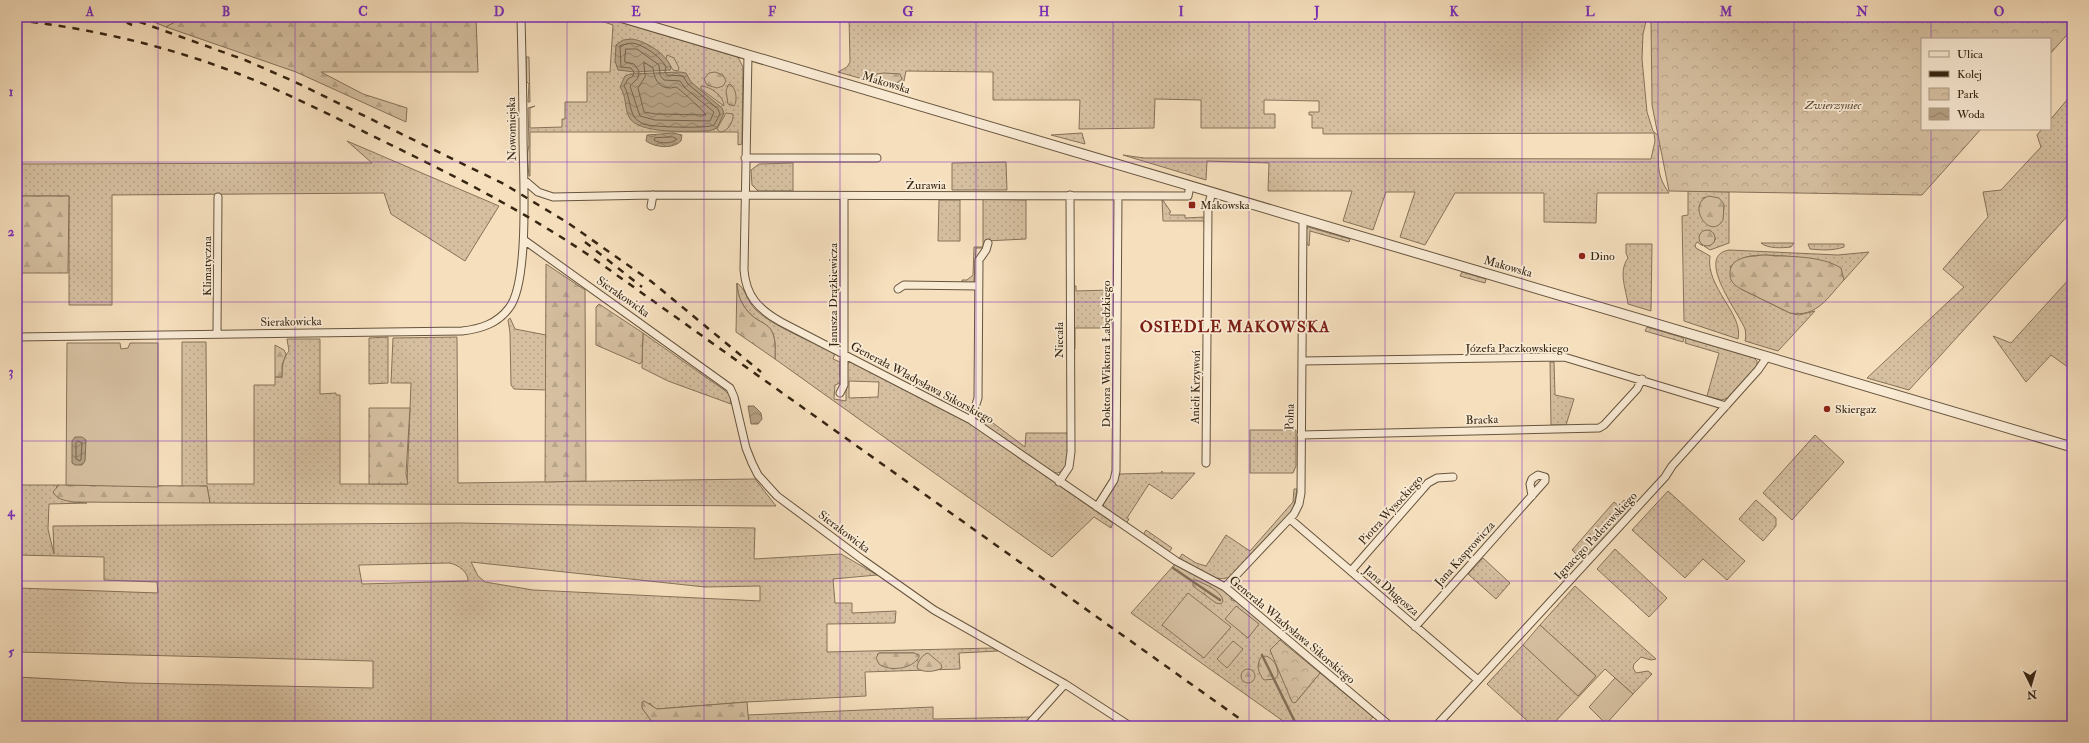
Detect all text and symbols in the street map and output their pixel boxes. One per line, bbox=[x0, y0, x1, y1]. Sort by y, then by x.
text: A bbox=[85, 4, 95, 20]
text: B bbox=[222, 4, 230, 20]
text: C bbox=[358, 4, 368, 20]
text: D bbox=[494, 4, 505, 20]
text: E bbox=[631, 4, 641, 20]
text: F bbox=[768, 4, 777, 20]
text: G bbox=[903, 4, 914, 20]
text: H bbox=[1039, 4, 1050, 20]
text: I bbox=[1178, 4, 1184, 20]
text: J bbox=[1313, 4, 1320, 21]
text: K bbox=[1449, 4, 1459, 20]
text: L bbox=[1585, 4, 1595, 20]
text: M bbox=[1719, 4, 1733, 20]
text: N bbox=[1855, 4, 1868, 20]
text: O bbox=[1994, 4, 2005, 20]
legend bbox=[1921, 38, 2051, 130]
text: Ulica bbox=[1957, 47, 1984, 62]
text: Kolej bbox=[1957, 67, 1982, 82]
street label: Makowska bbox=[860, 69, 913, 98]
text: 1 bbox=[9, 84, 14, 100]
text: Park bbox=[1957, 87, 1979, 102]
street label: Nowomiejska bbox=[504, 96, 520, 161]
park label: Zwierzyniec bbox=[1804, 98, 1861, 113]
text: Woda bbox=[1956, 107, 1986, 122]
street label: Żurawia bbox=[906, 177, 947, 193]
place label: Makowska bbox=[1200, 198, 1251, 213]
marker: Makowska bbox=[1187, 200, 1197, 210]
text: 2 bbox=[8, 224, 15, 240]
street label: Klimatyczna bbox=[200, 235, 215, 296]
street label: Janusza Drążkiewicza bbox=[826, 242, 841, 348]
place label: Dino bbox=[1590, 249, 1615, 264]
marker: Dino bbox=[1577, 251, 1587, 261]
street label: Makowska bbox=[1482, 253, 1535, 281]
street label: Sierakowicka bbox=[594, 273, 653, 321]
street label: Doktora Wiktora Łabędzkiego bbox=[1099, 280, 1114, 428]
street label: Sierakowicka bbox=[260, 314, 323, 330]
district label: OSIEDLE MAKOWSKA bbox=[1140, 317, 1330, 337]
street label: Niecała bbox=[1052, 321, 1067, 358]
street label: Generała Władysława Sikorskiego bbox=[848, 339, 996, 427]
street label: Józefa Paczkowskiego bbox=[1464, 341, 1569, 356]
street label: Anieli Krzywoń bbox=[1188, 350, 1204, 425]
text: 3 bbox=[9, 364, 14, 380]
place label: Skiergaz bbox=[1835, 402, 1877, 417]
street label: Polna bbox=[1282, 403, 1298, 430]
marker: Skiergaz bbox=[1822, 404, 1832, 414]
street label: Bracka bbox=[1465, 412, 1500, 428]
street label: Piotra Wysockiego bbox=[1356, 472, 1426, 548]
street label: Ignacego Paderewskiego bbox=[1551, 489, 1641, 583]
text: 4 bbox=[6, 504, 15, 520]
street label: Sierakowicka bbox=[815, 508, 874, 557]
street label: Jana Kasprowicza bbox=[1431, 517, 1499, 591]
street label: Jana Długosza bbox=[1359, 562, 1423, 620]
street label: Generała Władysława Sikorskiego bbox=[1226, 573, 1358, 687]
text: 5 bbox=[8, 644, 14, 660]
north arrow bbox=[2011, 665, 2051, 705]
text: N bbox=[2025, 687, 2038, 701]

